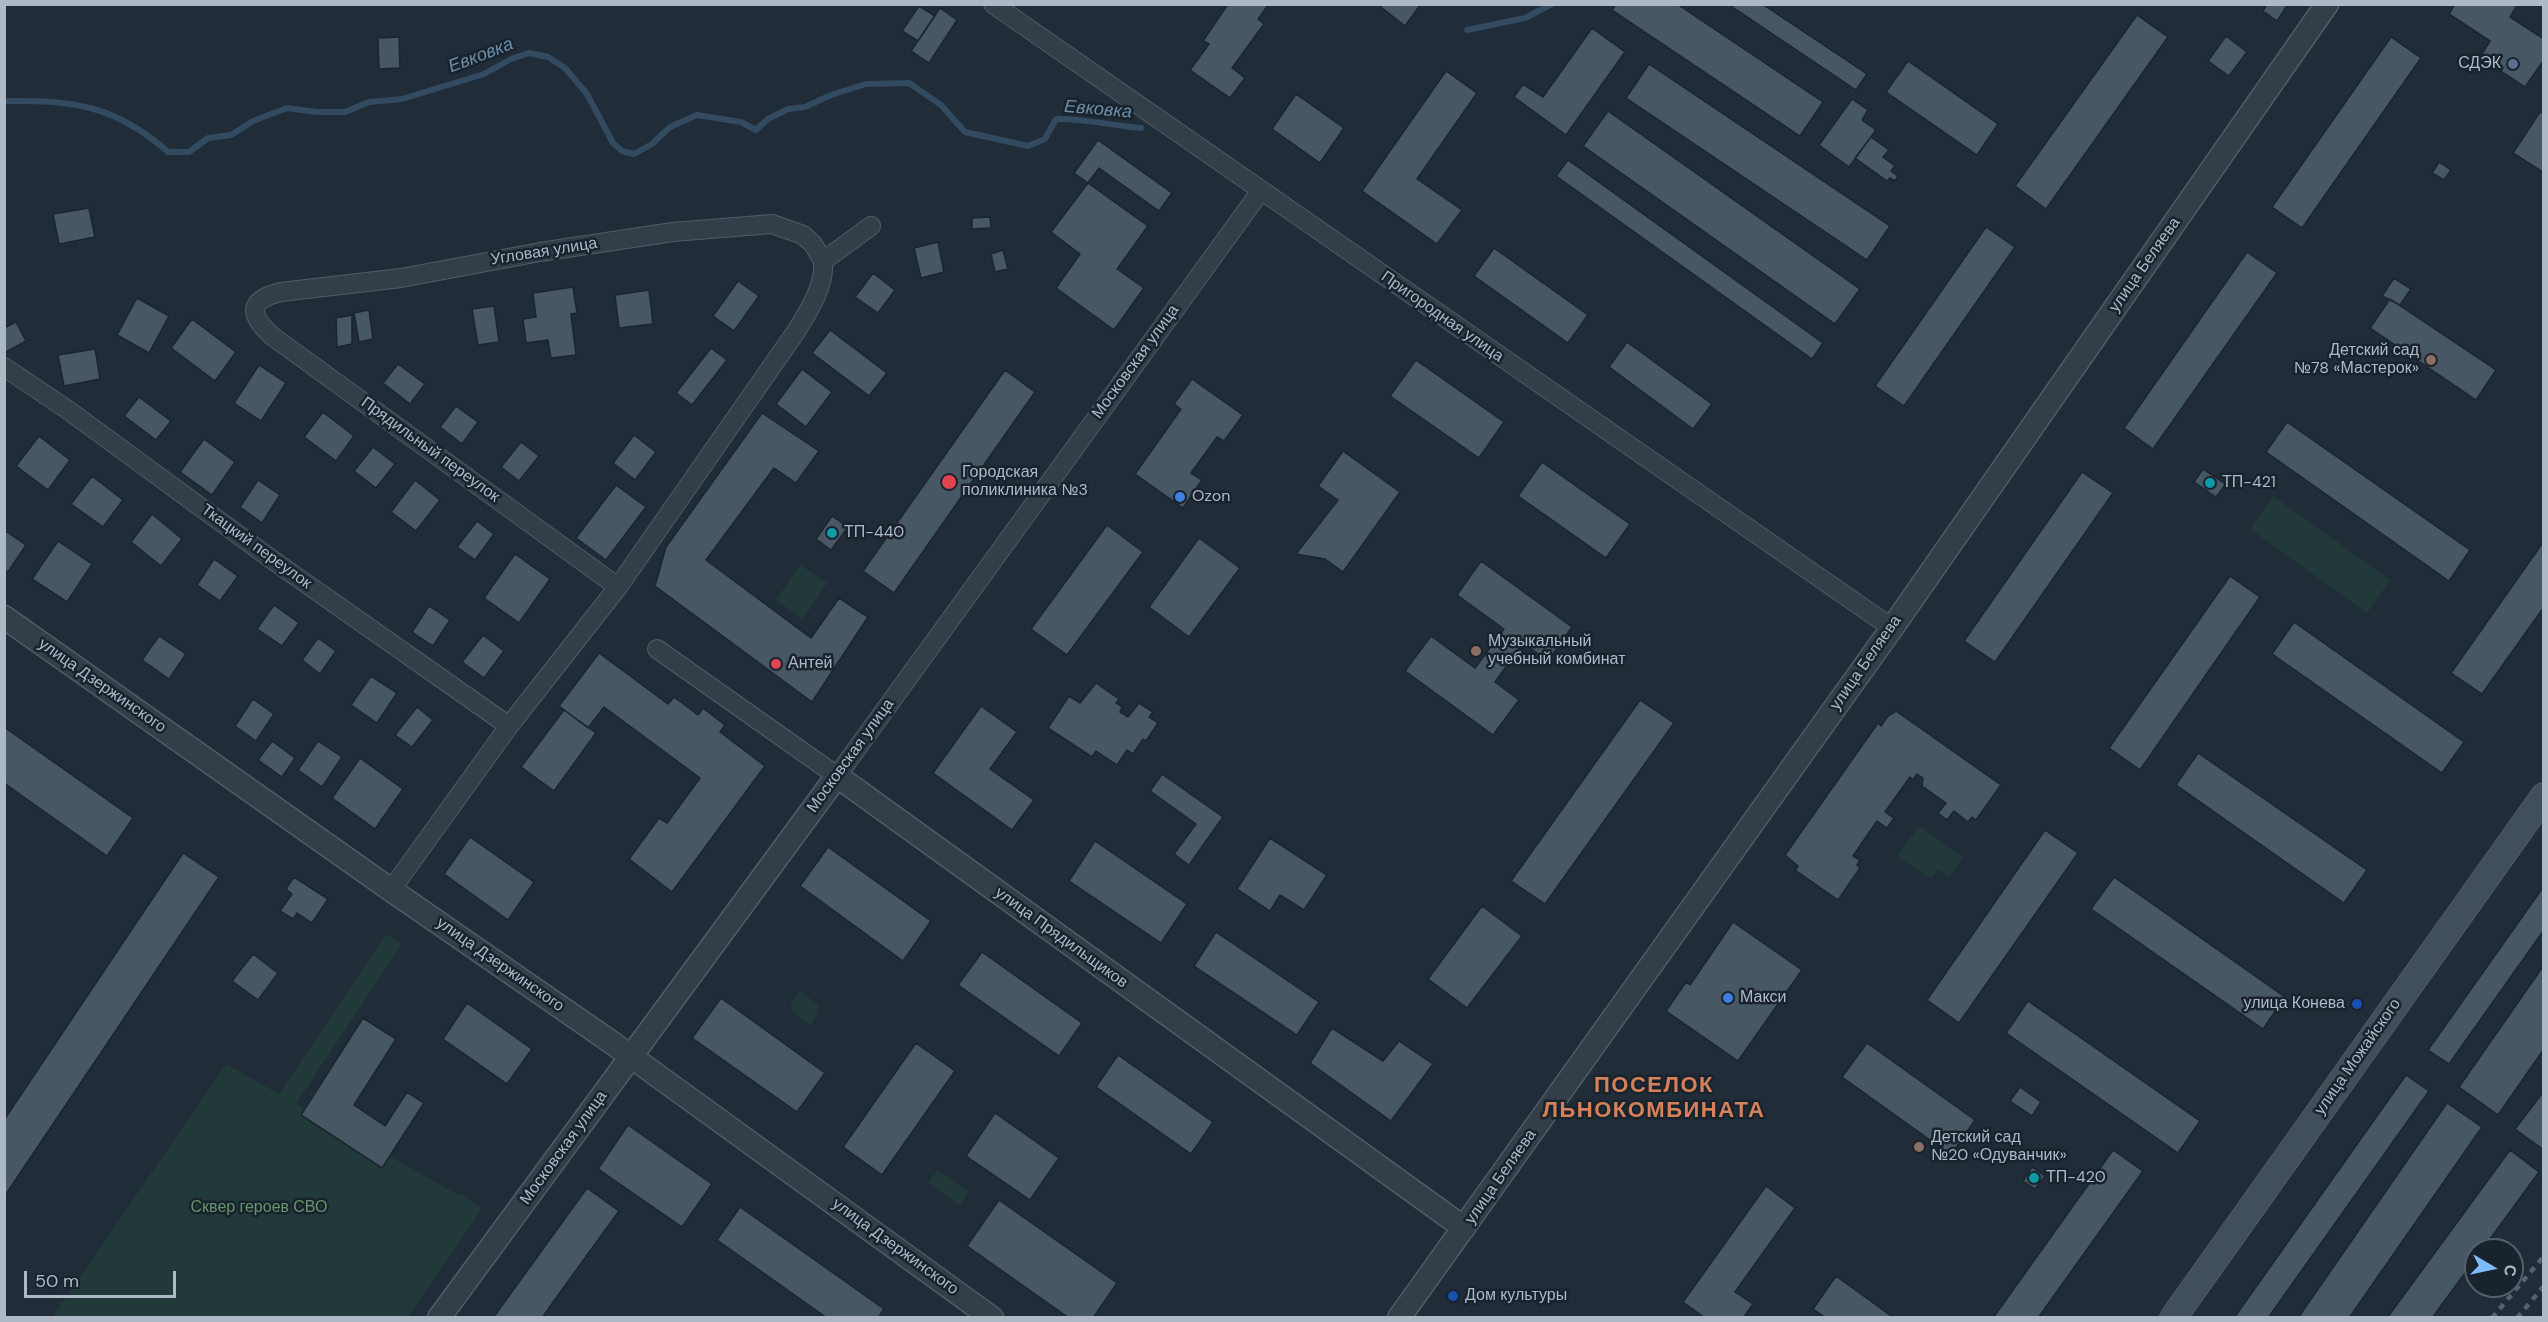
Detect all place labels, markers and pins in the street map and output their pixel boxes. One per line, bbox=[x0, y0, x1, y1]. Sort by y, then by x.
place label: СДЭК bbox=[2458, 54, 2501, 74]
marker: СДЭК bbox=[2506, 57, 2520, 71]
place label: Детский сад №78 «Мастерок» bbox=[2294, 341, 2419, 379]
marker: Детский сад №78 «Мастерок» bbox=[2424, 353, 2438, 367]
place label: Городская поликлиника №3 bbox=[962, 463, 1088, 501]
marker: Городская поликлиника №3 bbox=[940, 473, 958, 491]
place label: ТП-421 bbox=[2222, 473, 2276, 493]
marker: ТП-421 bbox=[2203, 476, 2217, 490]
place label: Ozon bbox=[1192, 487, 1230, 507]
marker: Ozon bbox=[1173, 490, 1187, 504]
place label: ТП-440 bbox=[844, 523, 904, 543]
marker: ТП-440 bbox=[825, 526, 839, 540]
place label: Музыкальный учебный комбинат bbox=[1488, 632, 1625, 670]
marker: Музыкальный учебный комбинат bbox=[1469, 644, 1483, 658]
place label: Антей bbox=[788, 654, 832, 674]
marker: Антей bbox=[769, 657, 783, 671]
place label: Макси bbox=[1740, 988, 1787, 1008]
marker: Макси bbox=[1721, 991, 1735, 1005]
place label: улица Конева bbox=[2244, 994, 2345, 1014]
marker: улица Конева bbox=[2350, 997, 2364, 1011]
place label: Детский сад №20 «Одуванчик» bbox=[1931, 1128, 2067, 1166]
marker: Детский сад №20 «Одуванчик» bbox=[1912, 1140, 1926, 1154]
place label: ТП-420 bbox=[2046, 1168, 2106, 1188]
marker: ТП-420 bbox=[2027, 1171, 2041, 1185]
place label: Дом культуры bbox=[1465, 1286, 1567, 1306]
marker: Дом культуры bbox=[1446, 1289, 1460, 1303]

